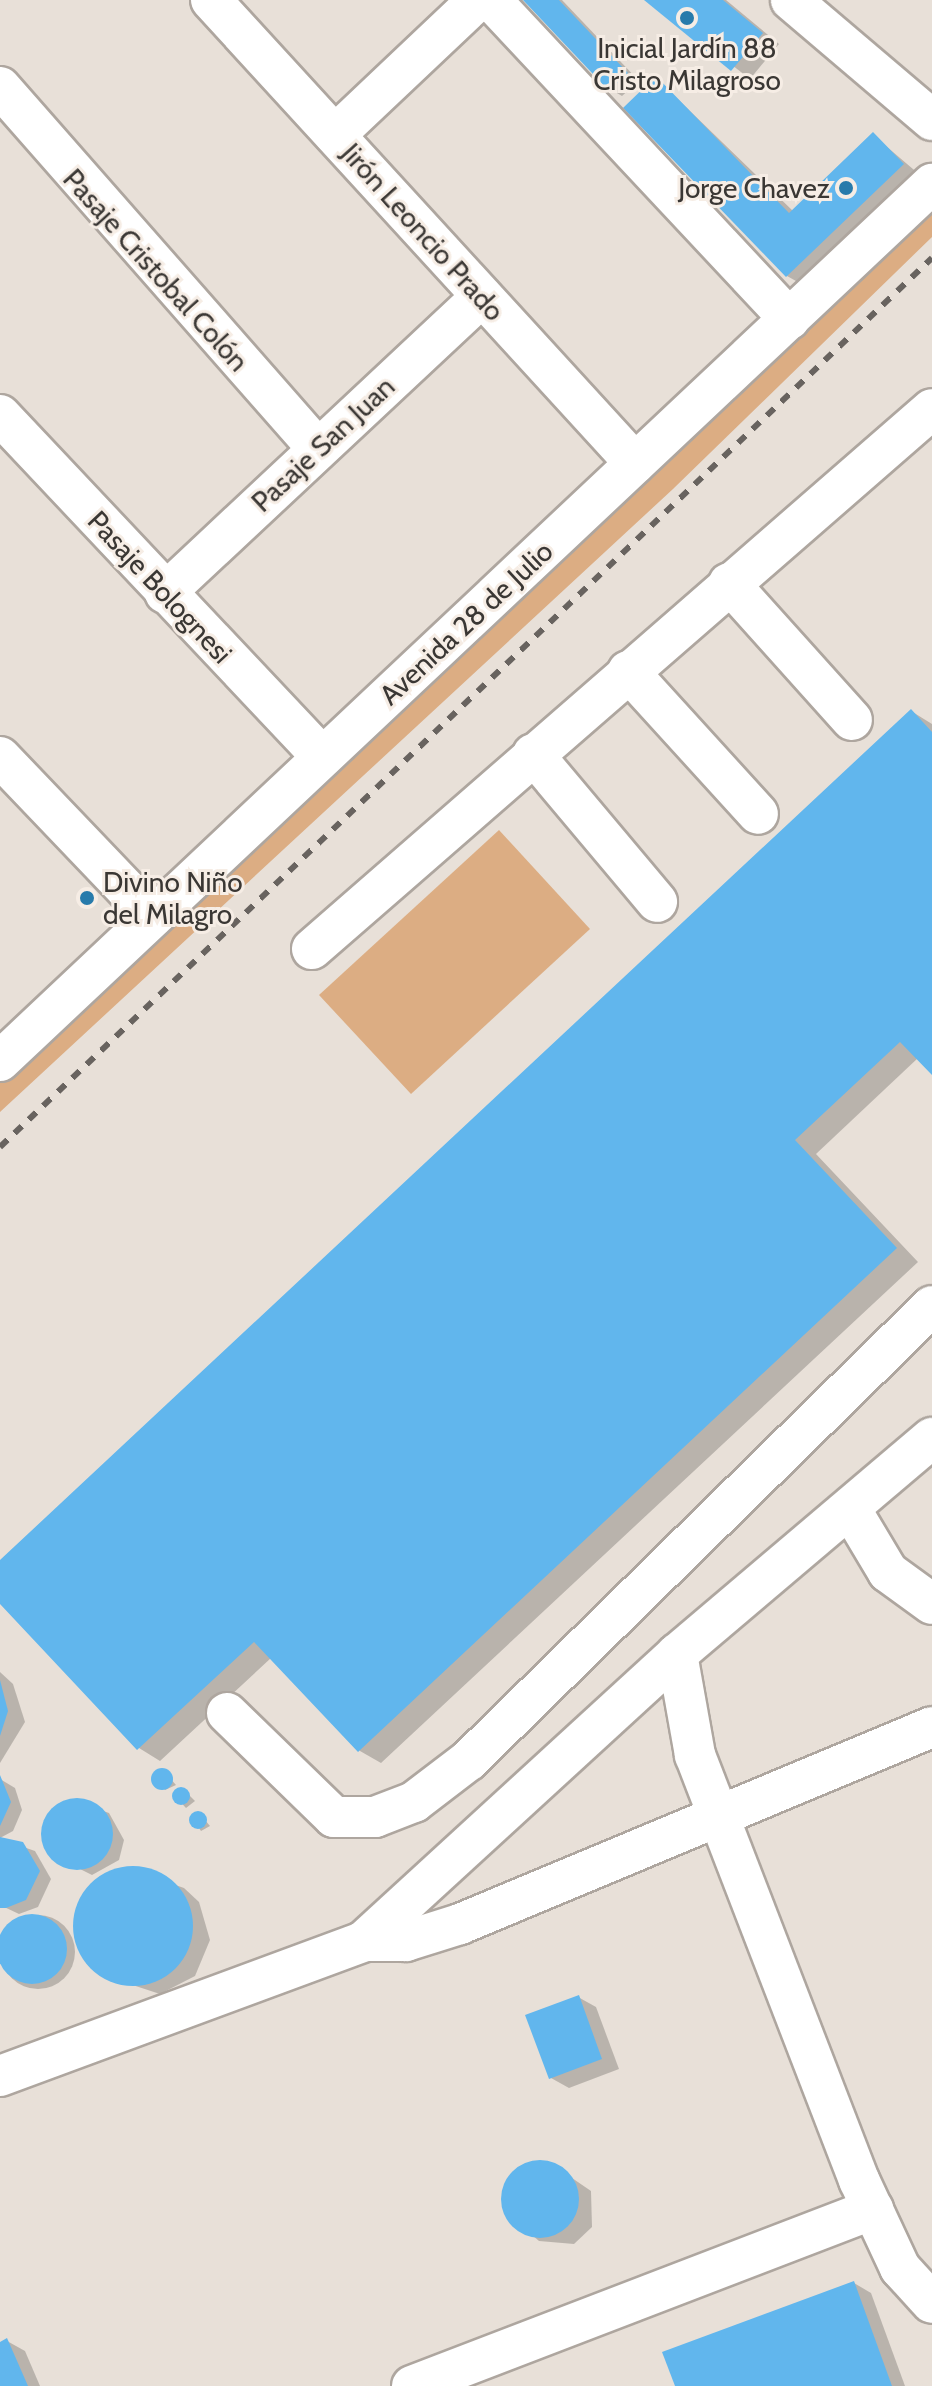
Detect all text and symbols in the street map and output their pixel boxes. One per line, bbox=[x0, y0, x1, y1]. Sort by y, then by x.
marker: Inicial Jardín 88 Cristo Milagroso bbox=[678, 9, 696, 27]
place label: Inicial Jardín 88 Cristo Milagroso bbox=[593, 31, 781, 97]
street label: Jirón Leoncio Prado bbox=[335, 136, 511, 328]
street label: Pasaje Cristobal Colón bbox=[56, 162, 256, 378]
place label: Jorge Chavez bbox=[678, 171, 830, 205]
marker: Jorge Chavez bbox=[837, 179, 855, 197]
street label: Pasaje San Juan bbox=[245, 369, 401, 519]
street label: Pasaje Bolognesi bbox=[81, 504, 239, 670]
street label: Avenida 28 de Julio bbox=[372, 534, 560, 712]
place label: Divino Niño del Milagro bbox=[103, 865, 243, 931]
marker: Divino Niño del Milagro bbox=[78, 889, 96, 907]

